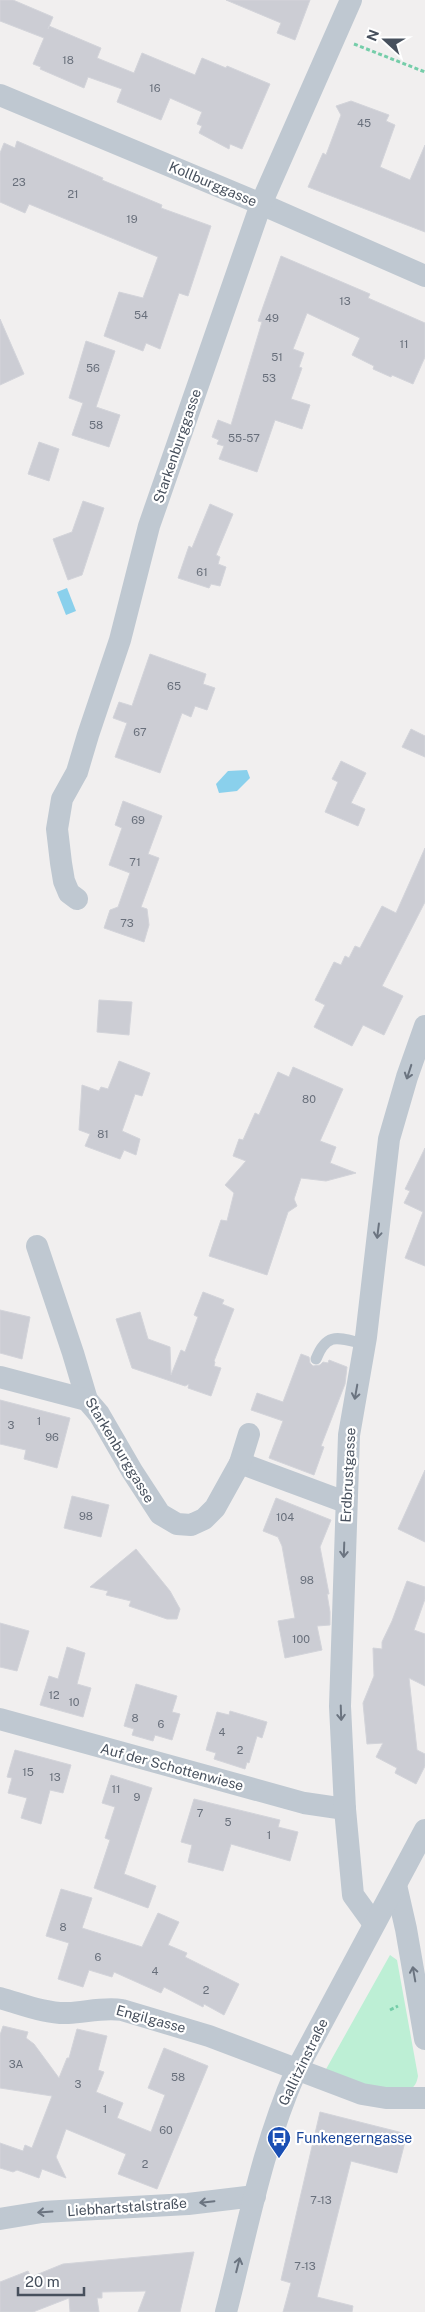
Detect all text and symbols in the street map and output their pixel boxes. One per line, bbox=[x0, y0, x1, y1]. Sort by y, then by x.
north arrow bbox=[360, 15, 410, 65]
text: N bbox=[363, 27, 382, 43]
house number: 18 bbox=[62, 54, 74, 66]
house number: 16 bbox=[149, 82, 161, 94]
house number: 45 bbox=[357, 117, 371, 129]
street label: Kollburggasse bbox=[167, 158, 259, 210]
house number: 23 bbox=[12, 176, 26, 188]
house number: 21 bbox=[67, 188, 79, 200]
house number: 19 bbox=[126, 213, 138, 225]
house number: 13 bbox=[339, 295, 351, 307]
house number: 54 bbox=[134, 309, 148, 321]
house number: 49 bbox=[265, 312, 279, 324]
house number: 11 bbox=[400, 338, 408, 350]
house number: 51 bbox=[271, 351, 283, 363]
house number: 56 bbox=[86, 362, 100, 374]
house number: 53 bbox=[262, 372, 276, 384]
street label: Starkenburggasse bbox=[150, 387, 204, 505]
house number: 58 bbox=[89, 419, 103, 431]
house number: 55-57 bbox=[228, 432, 260, 444]
house number: 61 bbox=[196, 566, 208, 578]
house number: 65 bbox=[167, 680, 181, 692]
house number: 67 bbox=[133, 726, 147, 738]
house number: 69 bbox=[131, 814, 145, 826]
house number: 71 bbox=[129, 856, 141, 868]
house number: 73 bbox=[120, 917, 134, 929]
one-way arrow bbox=[403, 1064, 413, 1080]
house number: 80 bbox=[302, 1093, 316, 1105]
house number: 81 bbox=[97, 1128, 109, 1140]
one-way arrow bbox=[373, 1223, 383, 1239]
one-way arrow bbox=[350, 1384, 360, 1400]
street label: Starkenburggasse bbox=[82, 1395, 158, 1506]
house number: 1 bbox=[37, 1415, 41, 1427]
house number: 3 bbox=[8, 1419, 15, 1431]
street label: Erdbrustgasse bbox=[338, 1427, 358, 1523]
house number: 96 bbox=[45, 1431, 59, 1443]
house number: 98 bbox=[79, 1510, 93, 1522]
house number: 104 bbox=[276, 1511, 294, 1523]
one-way arrow bbox=[339, 1542, 349, 1558]
house number: 98 bbox=[300, 1574, 314, 1586]
house number: 100 bbox=[292, 1633, 310, 1645]
house number: 12 bbox=[48, 1689, 60, 1701]
house number: 10 bbox=[68, 1696, 80, 1708]
one-way arrow bbox=[336, 1705, 345, 1721]
house number: 8 bbox=[131, 1712, 139, 1724]
house number: 6 bbox=[158, 1718, 165, 1730]
house number: 4 bbox=[219, 1726, 226, 1738]
street label: Auf der Schottenwiese bbox=[99, 1740, 245, 1794]
house number: 2 bbox=[237, 1744, 244, 1756]
house number: 15 bbox=[22, 1766, 34, 1778]
house number: 13 bbox=[49, 1771, 61, 1783]
house number: 11 bbox=[112, 1783, 120, 1795]
house number: 9 bbox=[134, 1791, 141, 1803]
house number: 7 bbox=[197, 1807, 204, 1819]
house number: 5 bbox=[224, 1816, 232, 1828]
house number: 1 bbox=[267, 1829, 271, 1841]
house number: 8 bbox=[59, 1921, 67, 1933]
house number: 6 bbox=[95, 1951, 102, 1963]
house number: 4 bbox=[152, 1965, 159, 1977]
one-way arrow bbox=[408, 1966, 418, 1982]
house number: 2 bbox=[203, 1984, 210, 1996]
street label: Engilgasse bbox=[114, 2002, 188, 2036]
street label: Gallitzinstraße bbox=[275, 2016, 331, 2108]
house number: 3A bbox=[9, 2058, 24, 2070]
house number: 58 bbox=[171, 2071, 185, 2083]
house number: 3 bbox=[75, 2078, 82, 2090]
house number: 1 bbox=[103, 2103, 107, 2115]
house number: 60 bbox=[159, 2124, 173, 2136]
bus stop icon: Funkengerngasse bbox=[266, 2125, 292, 2159]
place label: Funkengerngasse bbox=[296, 2130, 412, 2146]
house number: 2 bbox=[142, 2158, 149, 2170]
house number: 7-13 bbox=[310, 2194, 332, 2206]
street label: Liebhartstalstraße bbox=[67, 2195, 187, 2219]
one-way arrow bbox=[199, 2197, 215, 2206]
one-way arrow bbox=[37, 2208, 53, 2217]
one-way arrow bbox=[234, 2257, 243, 2273]
house number: 7-13 bbox=[294, 2260, 316, 2272]
scale bar bbox=[18, 2264, 84, 2296]
text: 20 m bbox=[25, 2273, 60, 2290]

